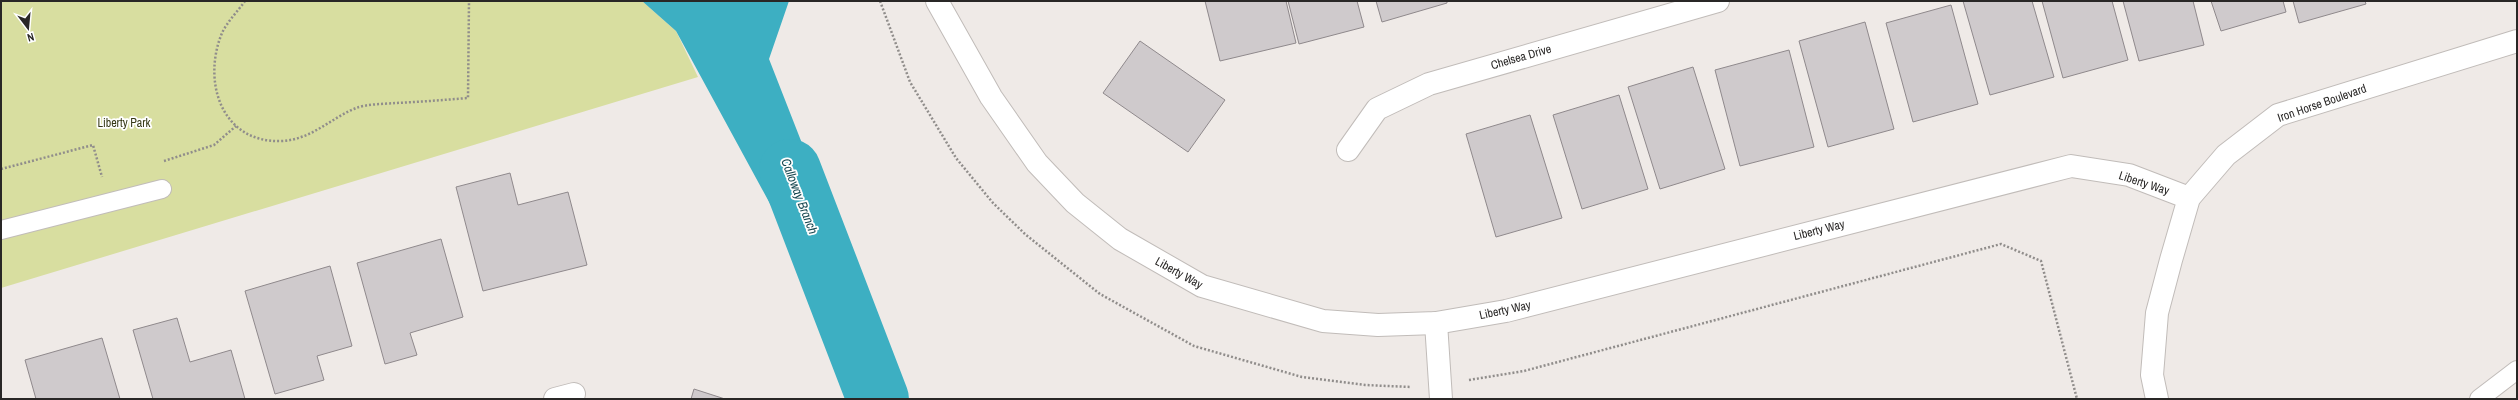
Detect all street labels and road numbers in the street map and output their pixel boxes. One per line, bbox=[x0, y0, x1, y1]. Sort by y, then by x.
street label: Chelsea Drive bbox=[1489, 41, 1553, 73]
street label: Iron Horse Boulevard bbox=[2275, 80, 2369, 126]
street label: Liberty Way bbox=[2117, 167, 2171, 199]
street label: Liberty Way bbox=[1792, 216, 1846, 244]
street label: Liberty Way bbox=[1152, 253, 1206, 293]
street label: Liberty Way bbox=[1478, 297, 1532, 323]

